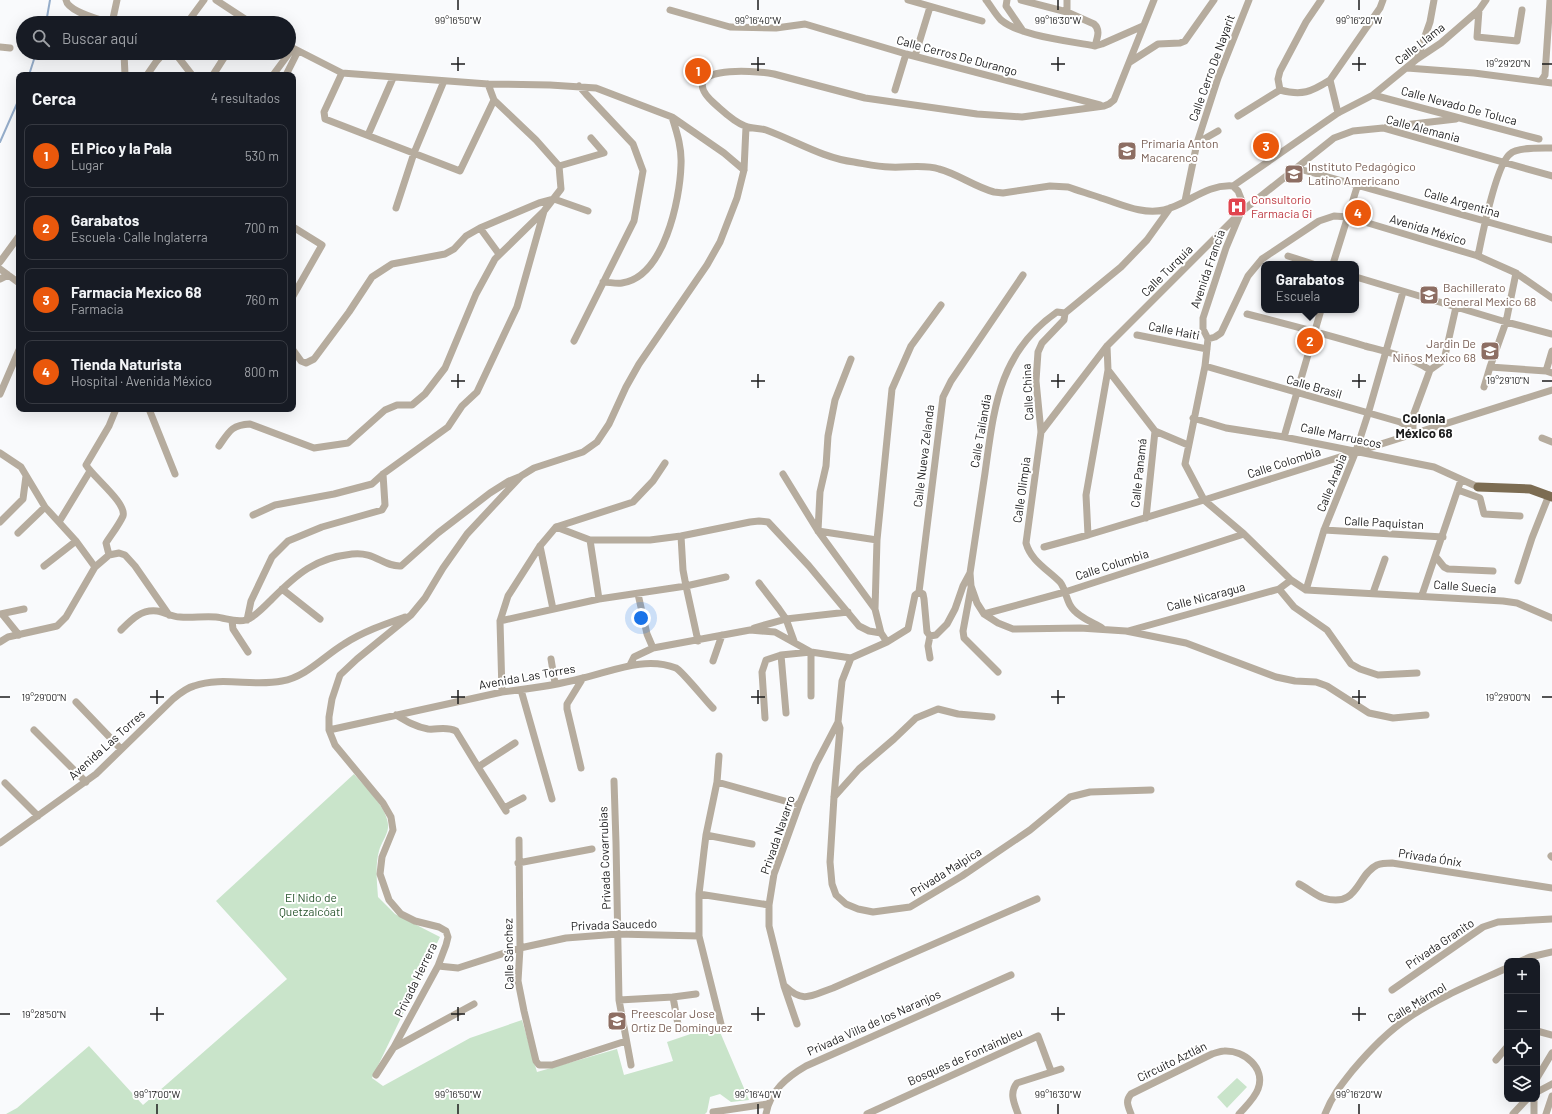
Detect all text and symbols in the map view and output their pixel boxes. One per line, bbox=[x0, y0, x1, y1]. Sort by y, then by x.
street label: Calle Cerro De Nayarit bbox=[1185, 12, 1237, 123]
text: 99°16'50"W bbox=[435, 14, 481, 26]
text: 99°16'40"W bbox=[735, 14, 782, 26]
text: 99°16'30"W bbox=[1035, 14, 1081, 26]
text: 99°16'20"W bbox=[1336, 14, 1383, 26]
search box bbox=[16, 16, 296, 60]
street label: Calle Llama bbox=[1392, 19, 1447, 67]
icon: search bbox=[30, 27, 52, 49]
text: Buscar aquí bbox=[62, 29, 138, 47]
street label: Calle Cerros De Durango bbox=[895, 32, 1019, 78]
pin: 1 bbox=[685, 56, 711, 86]
text: 19°29'20"N bbox=[1486, 57, 1530, 69]
street label: Calle Nevado De Toluca bbox=[1400, 83, 1519, 127]
text: Cerca bbox=[32, 88, 76, 108]
text: 4 resultados bbox=[211, 90, 280, 106]
street label: Calle Alemania bbox=[1385, 111, 1462, 145]
pin: 3 bbox=[1253, 131, 1279, 161]
place label: Primaria Anton Macarenco bbox=[1141, 136, 1219, 164]
text: El Pico y la Pala bbox=[71, 139, 172, 157]
school or university icon: Primaria Anton Macarenco bbox=[1116, 140, 1138, 162]
text: 1 bbox=[44, 148, 48, 164]
text: 530 m bbox=[245, 148, 279, 164]
text: Lugar bbox=[71, 157, 104, 173]
place label: Instituto Pedagógico Latino Americano bbox=[1308, 159, 1416, 187]
school or university icon: Instituto Pedagógico Latino Americano bbox=[1283, 163, 1305, 185]
street label: Calle Argentina bbox=[1423, 184, 1502, 220]
place label: Consultorio Farmacia Gi bbox=[1251, 192, 1312, 220]
hospital icon: Consultorio Farmacia Gi bbox=[1226, 196, 1248, 218]
pin: 4 bbox=[1345, 198, 1371, 228]
text: Garabatos bbox=[71, 211, 139, 229]
street label: Avenida México bbox=[1388, 211, 1468, 247]
text: 2 bbox=[42, 220, 50, 236]
text: 700 m bbox=[245, 220, 279, 236]
street label: Avenida Francia bbox=[1187, 227, 1227, 310]
text: Escuela · Calle Inglaterra bbox=[71, 229, 208, 245]
street label: Calle Turquia bbox=[1138, 242, 1195, 299]
popup bbox=[1261, 261, 1359, 313]
text: Garabatos bbox=[1276, 270, 1344, 288]
place label: Bachillerato General Mexico 68 bbox=[1443, 280, 1536, 308]
text: Farmacia Mexico 68 bbox=[71, 283, 202, 301]
school or university icon: Bachillerato General Mexico 68 bbox=[1418, 284, 1440, 306]
text: Escuela bbox=[1276, 288, 1320, 304]
text: 3 bbox=[42, 292, 50, 308]
text: 760 m bbox=[245, 292, 279, 308]
text: Farmacia bbox=[71, 301, 123, 317]
street label: Calle Haiti bbox=[1147, 318, 1201, 342]
pin: 2 bbox=[1297, 326, 1323, 356]
place label: Jardin De Niños Mexico 68 bbox=[1392, 336, 1476, 364]
school or university icon: Jardin De Niños Mexico 68 bbox=[1479, 340, 1501, 362]
text: Tienda Naturista bbox=[71, 355, 182, 373]
street label: Calle China bbox=[1019, 363, 1035, 421]
text: 4 bbox=[42, 364, 50, 380]
text: 800 m bbox=[244, 364, 279, 380]
street label: Calle Brasil bbox=[1285, 371, 1344, 401]
text: Hospital · Avenida México bbox=[71, 373, 212, 389]
text: 19°29'10"N bbox=[1487, 374, 1529, 386]
street label: Calle Tailandia bbox=[967, 393, 993, 469]
street label: Calle Nueva Zelanda bbox=[910, 404, 936, 508]
district label: Colonia México 68 bbox=[1395, 410, 1453, 441]
street label: Calle Marruecos bbox=[1299, 420, 1383, 450]
street label: Calle Panamá bbox=[1127, 438, 1149, 508]
street label: Calle Colombia bbox=[1245, 444, 1322, 481]
street label: Calle Arabia bbox=[1313, 452, 1349, 514]
street label: Calle Olimpia bbox=[1009, 456, 1033, 524]
street label: Calle Paquistan bbox=[1344, 513, 1424, 531]
street label: Calle Columbia bbox=[1073, 546, 1150, 582]
street label: Calle Suecia bbox=[1433, 577, 1497, 595]
street label: Calle Nicaragua bbox=[1165, 579, 1247, 613]
your location bbox=[631, 608, 651, 628]
street label: Avenida Las Torres bbox=[477, 661, 576, 691]
text: 19°29'00"N bbox=[21, 691, 67, 703]
text: 19°29'00"N bbox=[1485, 691, 1531, 703]
street label: Avenida Las Torres bbox=[65, 706, 148, 782]
street label: Privada Navarro bbox=[757, 793, 797, 876]
street label: Privada Covarrubias bbox=[595, 806, 613, 910]
street label: Privada Malpica bbox=[907, 844, 983, 899]
street label: Privada Ónix bbox=[1397, 845, 1463, 869]
park label: El Nido de Quetzalcóatl bbox=[279, 890, 343, 918]
street label: Privada Saucedo bbox=[570, 915, 657, 933]
street label: Privada Granito bbox=[1403, 915, 1476, 971]
street label: Calle Sánchez bbox=[500, 918, 516, 990]
street label: Privada Herrera bbox=[391, 940, 439, 1019]
map controls bbox=[1504, 958, 1540, 1102]
button: + bbox=[1504, 958, 1540, 994]
street label: Calle Mármol bbox=[1385, 979, 1448, 1025]
street label: Privada Villa de los Naranjos bbox=[805, 986, 943, 1058]
button: − bbox=[1504, 994, 1540, 1030]
place label: Preescolar Jose Ortiz De Dominguez bbox=[631, 1006, 732, 1034]
text: 19°28'50"N bbox=[22, 1008, 66, 1020]
school or university icon: Preescolar Jose Ortiz De Dominguez bbox=[606, 1010, 628, 1032]
street label: Bosques de Fontainbleu bbox=[905, 1024, 1024, 1088]
button: locate bbox=[1504, 1030, 1540, 1066]
street label: Circuito Aztlán bbox=[1134, 1038, 1209, 1084]
button: layers bbox=[1504, 1066, 1540, 1102]
text: 99°17'00"W bbox=[134, 1088, 180, 1100]
text: 99°16'50"W bbox=[435, 1088, 481, 1100]
text: 99°16'40"W bbox=[735, 1088, 782, 1100]
text: 99°16'30"W bbox=[1035, 1088, 1081, 1100]
text: 99°16'20"W bbox=[1336, 1088, 1383, 1100]

